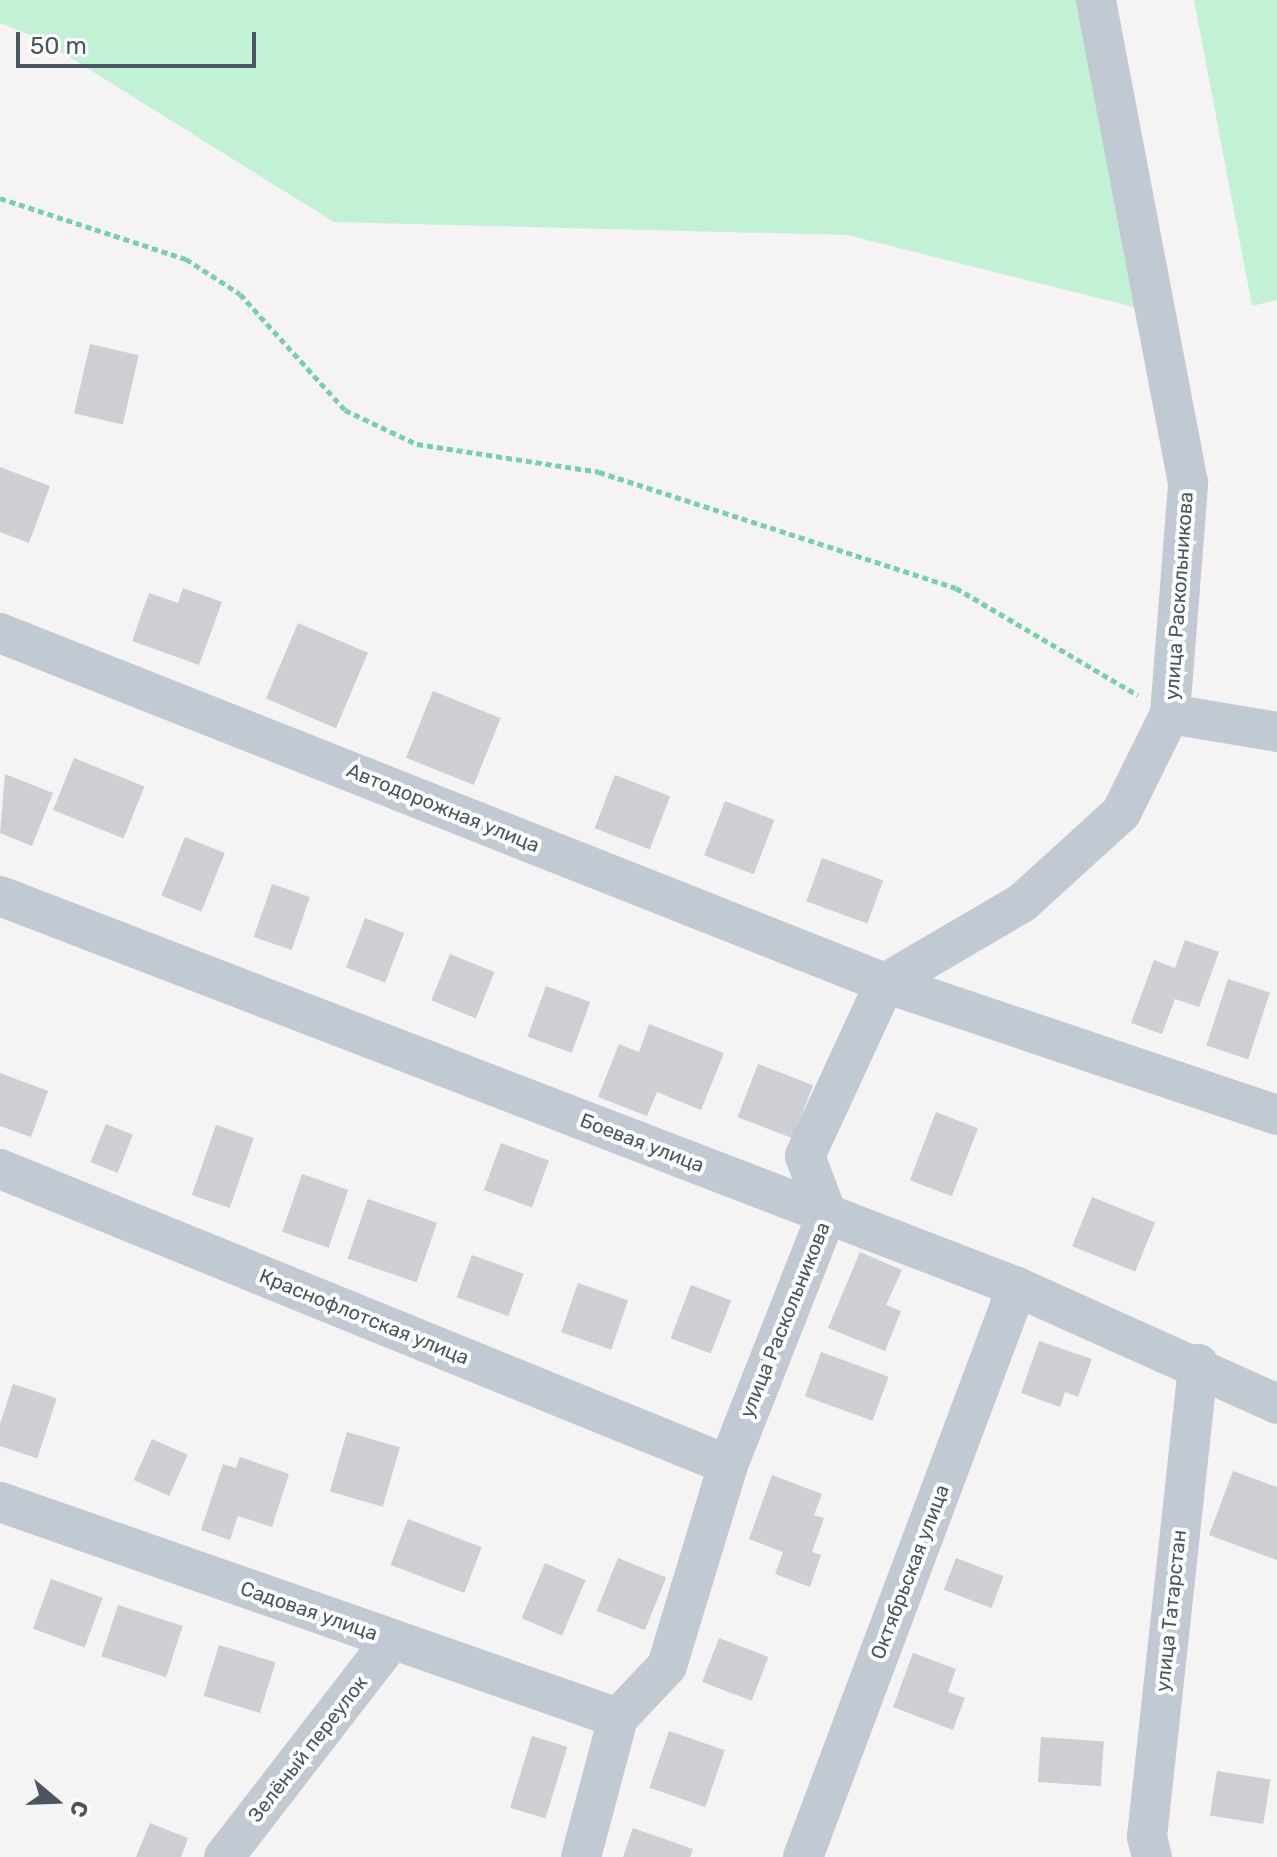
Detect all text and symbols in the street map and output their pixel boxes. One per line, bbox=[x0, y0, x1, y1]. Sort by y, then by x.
scale bar bbox=[20, 16, 260, 66]
text: 50 m bbox=[30, 32, 87, 60]
street label: улица Раскольникова bbox=[1160, 491, 1198, 701]
street label: Автодорожная улица bbox=[343, 758, 543, 858]
street label: Боевая улица bbox=[577, 1108, 707, 1178]
street label: улица Раскольникова bbox=[735, 1219, 835, 1421]
street label: Краснофлотская улица bbox=[256, 1264, 472, 1370]
street label: Октябрьская улица bbox=[866, 1481, 954, 1663]
street label: улица Татарстан bbox=[1151, 1529, 1191, 1693]
street label: Садовая улица bbox=[237, 1576, 381, 1646]
street label: Зелёный переулок bbox=[243, 1671, 373, 1827]
north arrow bbox=[16, 1761, 96, 1841]
text: С bbox=[64, 1797, 94, 1821]

